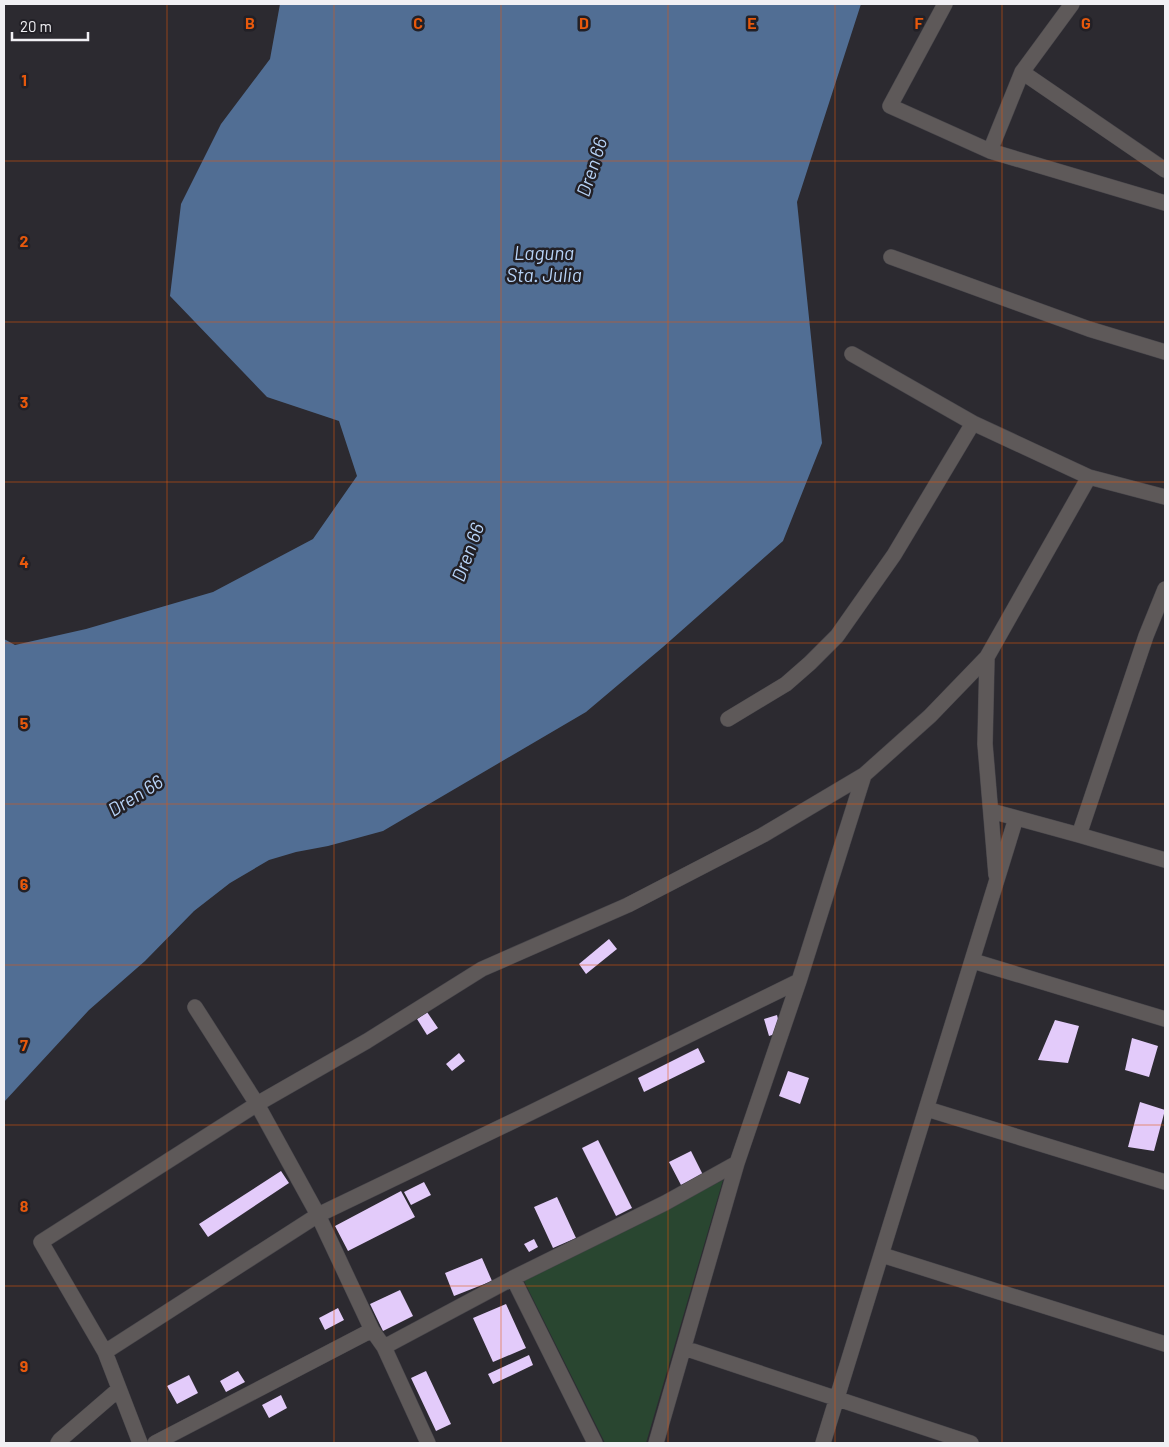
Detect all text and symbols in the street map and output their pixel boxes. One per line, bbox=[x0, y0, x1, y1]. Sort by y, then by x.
scale bar bbox=[12, 10, 89, 42]
text: B bbox=[245, 13, 255, 32]
text: C bbox=[413, 13, 423, 32]
text: D bbox=[579, 13, 589, 32]
text: E bbox=[747, 13, 757, 32]
text: F bbox=[915, 13, 924, 32]
text: G bbox=[1081, 13, 1091, 32]
text: 20 m bbox=[20, 17, 52, 35]
text: 1 bbox=[21, 70, 27, 89]
water label: Dren 66 bbox=[571, 134, 611, 199]
text: 2 bbox=[20, 231, 29, 250]
water label: Laguna Sta. Julia bbox=[506, 241, 582, 286]
text: 3 bbox=[20, 392, 28, 411]
water label: Dren 66 bbox=[446, 519, 488, 584]
text: 4 bbox=[19, 552, 29, 571]
text: 5 bbox=[20, 713, 29, 732]
water label: Dren 66 bbox=[103, 769, 167, 821]
text: 6 bbox=[20, 874, 29, 893]
text: 7 bbox=[20, 1035, 28, 1054]
text: 8 bbox=[20, 1196, 29, 1215]
text: 9 bbox=[20, 1356, 28, 1375]

